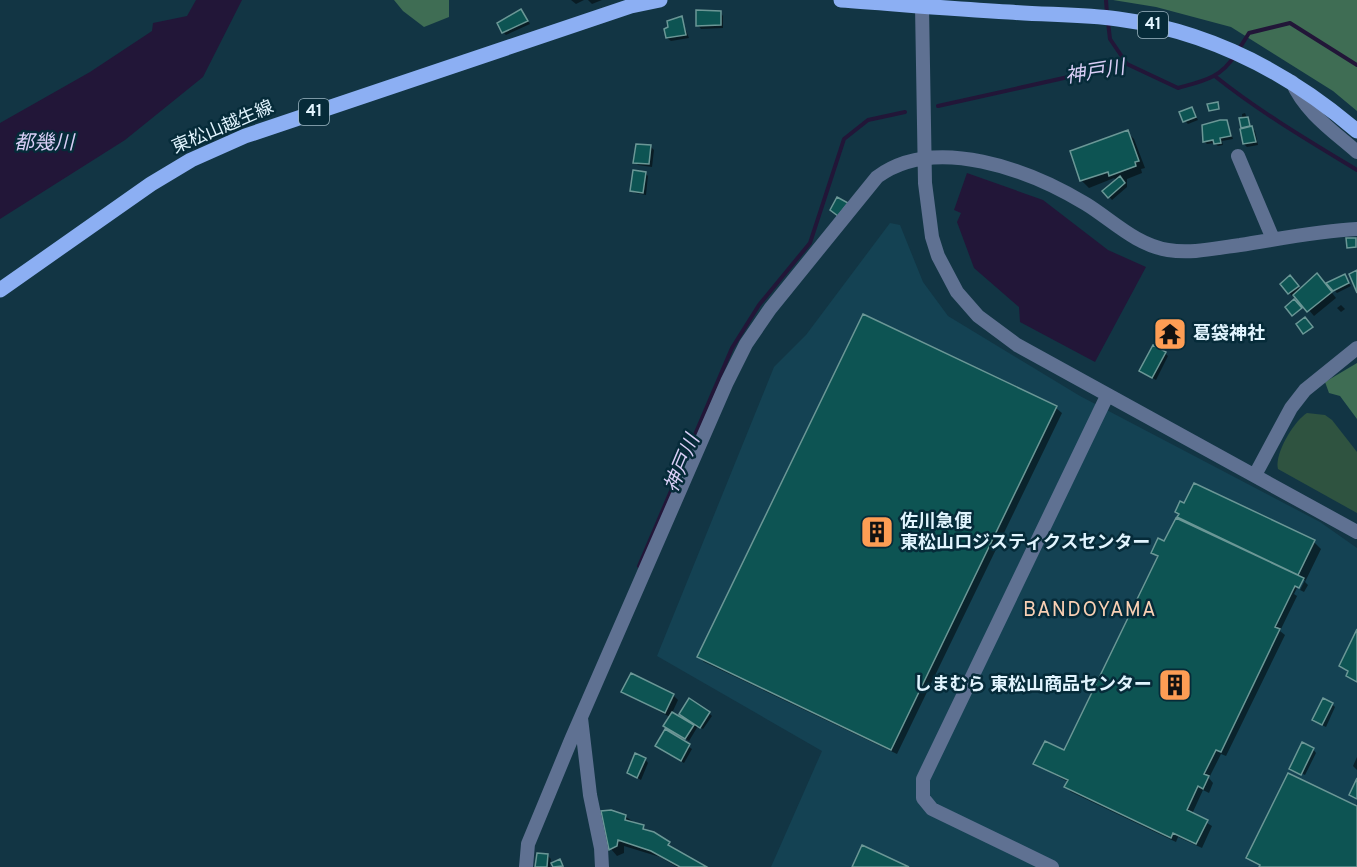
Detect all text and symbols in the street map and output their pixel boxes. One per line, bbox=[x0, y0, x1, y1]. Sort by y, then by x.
road number: 41 bbox=[1138, 12, 1168, 38]
water label: 神戸川 bbox=[1063, 55, 1129, 91]
street label: 東松山越生線 bbox=[169, 96, 277, 160]
road number: 41 bbox=[299, 99, 329, 125]
water label: 都幾川 bbox=[14, 131, 76, 157]
temple icon: 葛袋神社 bbox=[1152, 316, 1188, 352]
place label: 葛袋神社 bbox=[1193, 323, 1265, 346]
water label: 神戸川 bbox=[659, 429, 707, 497]
place label: 佐川急便 東松山ロジスティクスセンター bbox=[900, 511, 1150, 555]
building icon: 佐川急便 東松山ロジスティクスセンター bbox=[859, 514, 895, 550]
district label: BANDOYAMA bbox=[1023, 598, 1157, 624]
building icon: しまむら 東松山商品センター bbox=[1157, 667, 1193, 703]
place label: しまむら 東松山商品センター bbox=[914, 674, 1152, 697]

